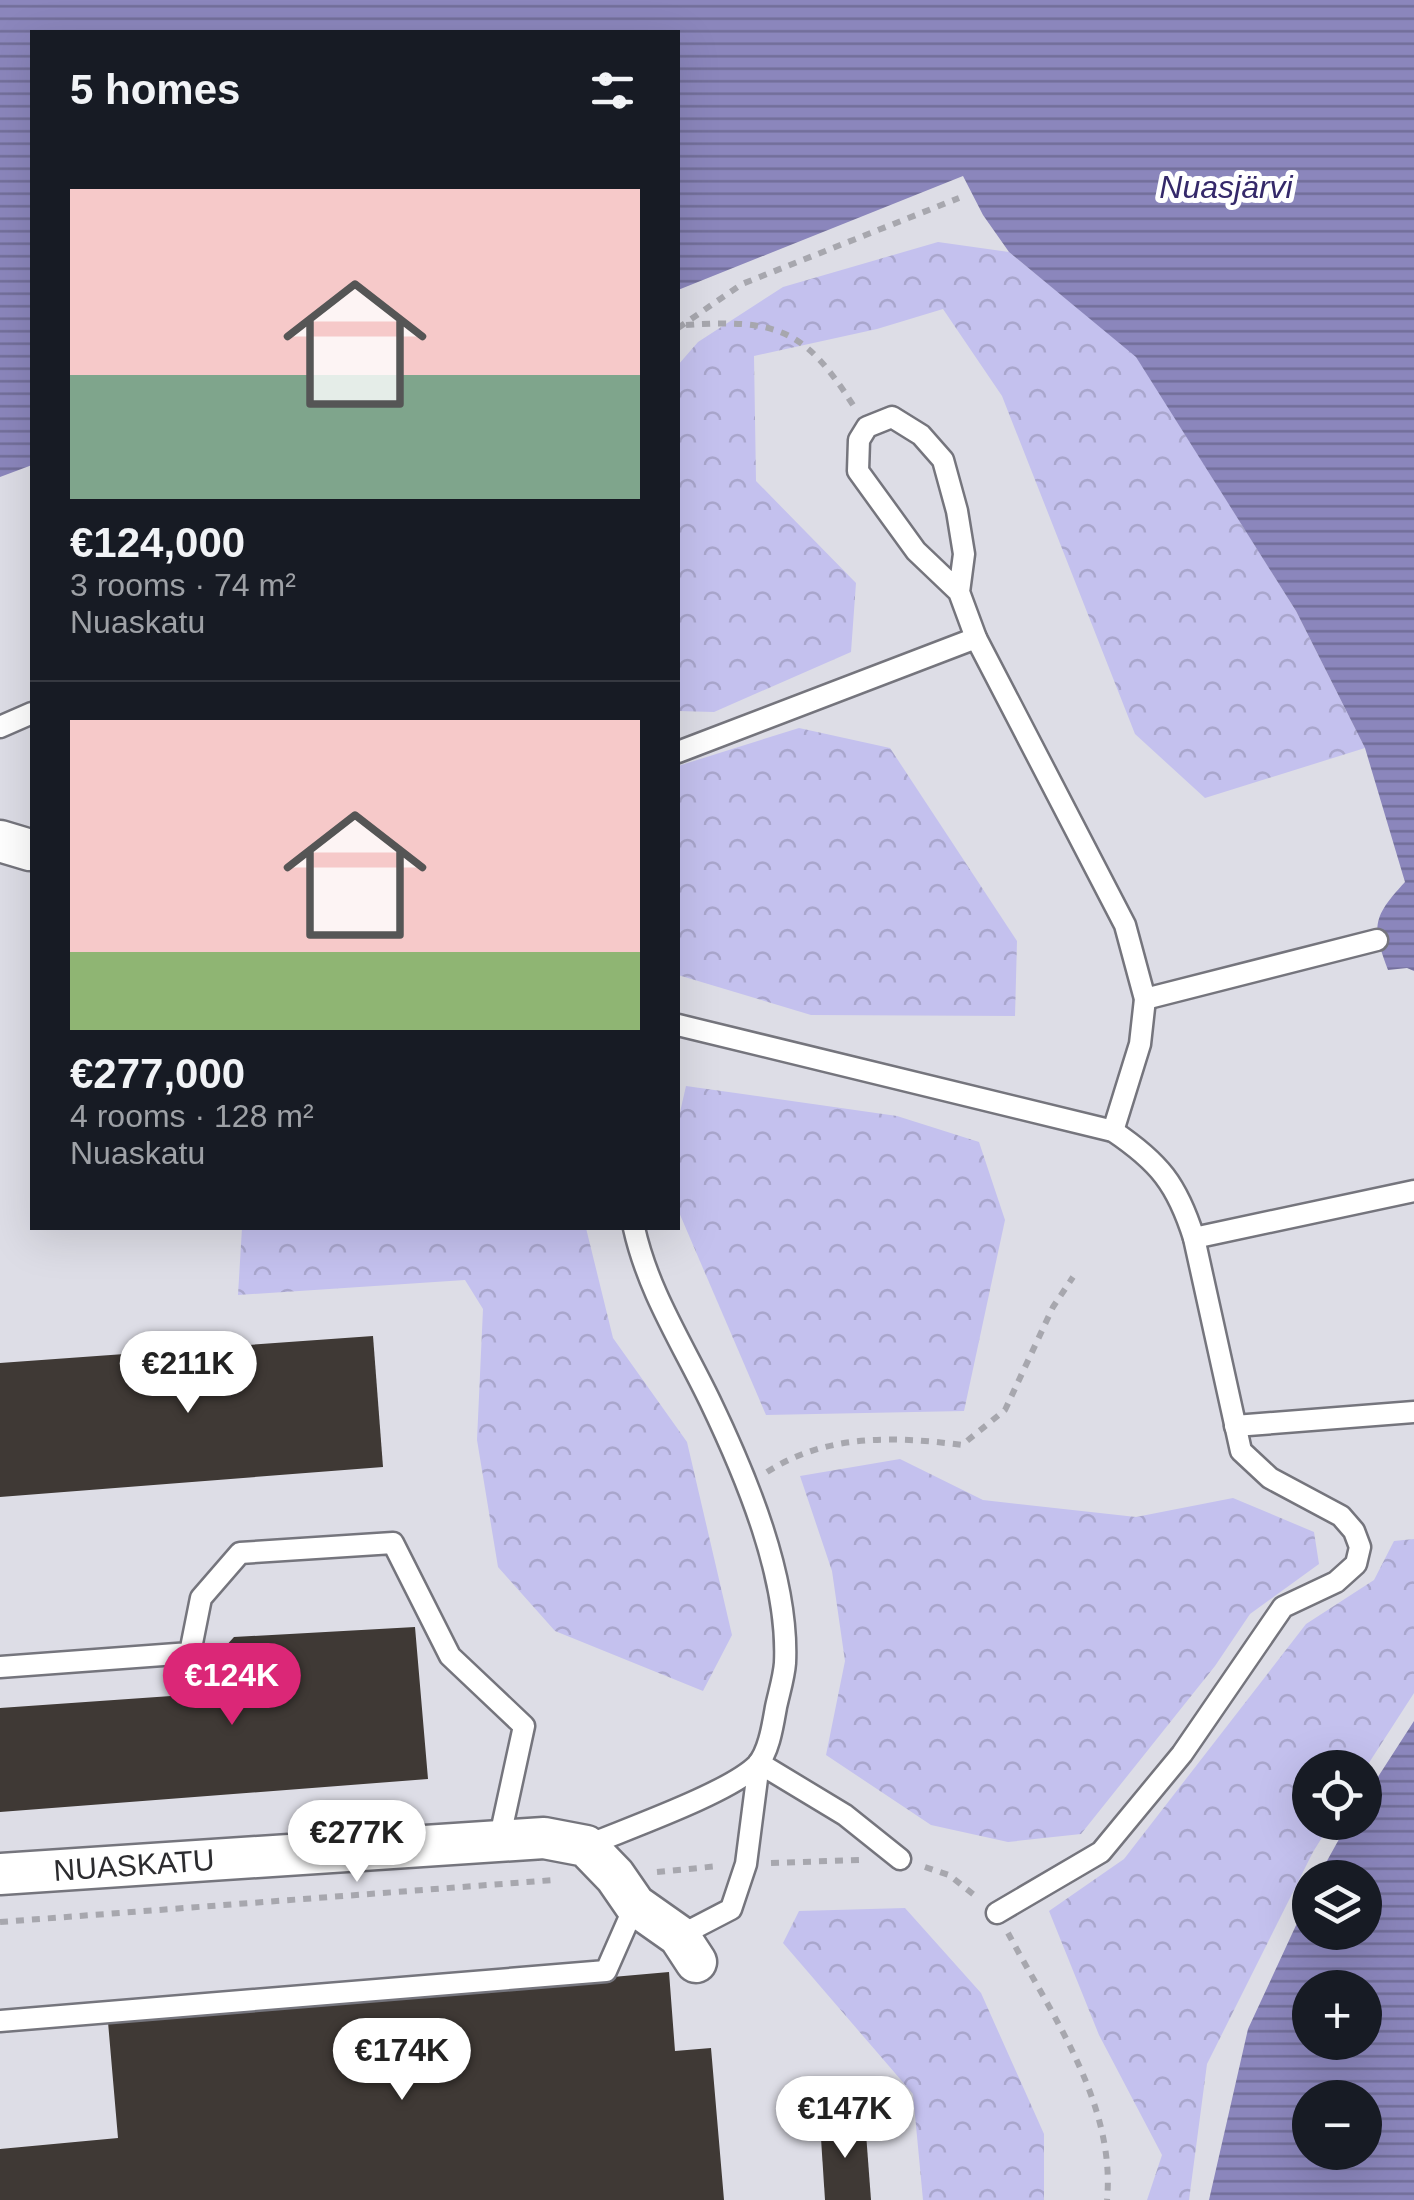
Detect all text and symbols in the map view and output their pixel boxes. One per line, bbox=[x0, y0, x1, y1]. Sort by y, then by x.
icon: filters bbox=[585, 63, 640, 118]
text: 5 homes bbox=[70, 66, 240, 113]
water label: Nuasjärvi bbox=[1159, 169, 1294, 205]
icon: home bbox=[265, 254, 445, 434]
text: €124,000 bbox=[70, 519, 245, 566]
text: 3 rooms · 74 m² bbox=[70, 567, 296, 603]
text: Nuaskatu bbox=[70, 604, 205, 640]
icon: home bbox=[265, 785, 445, 965]
text: €277,000 bbox=[70, 1050, 245, 1097]
text: 4 rooms · 128 m² bbox=[70, 1098, 314, 1134]
text: Nuaskatu bbox=[70, 1135, 205, 1171]
pin: €211K bbox=[118, 1331, 258, 1416]
text: €211K bbox=[142, 1345, 234, 1381]
pin: €124K bbox=[162, 1643, 302, 1728]
text: €124K bbox=[185, 1657, 279, 1693]
map controls bbox=[1292, 1750, 1382, 2170]
button: locate bbox=[1292, 1750, 1382, 1840]
pin: €277K bbox=[287, 1800, 427, 1885]
text: €277K bbox=[310, 1814, 404, 1850]
street label: NUASKATU bbox=[52, 1843, 216, 1887]
button: layers bbox=[1292, 1860, 1382, 1950]
button: + bbox=[1292, 1970, 1382, 2060]
pin: €174K bbox=[332, 2018, 472, 2103]
text: €174K bbox=[355, 2032, 449, 2068]
pin: €147K bbox=[775, 2076, 915, 2161]
button: − bbox=[1292, 2080, 1382, 2170]
text: €147K bbox=[798, 2090, 892, 2126]

